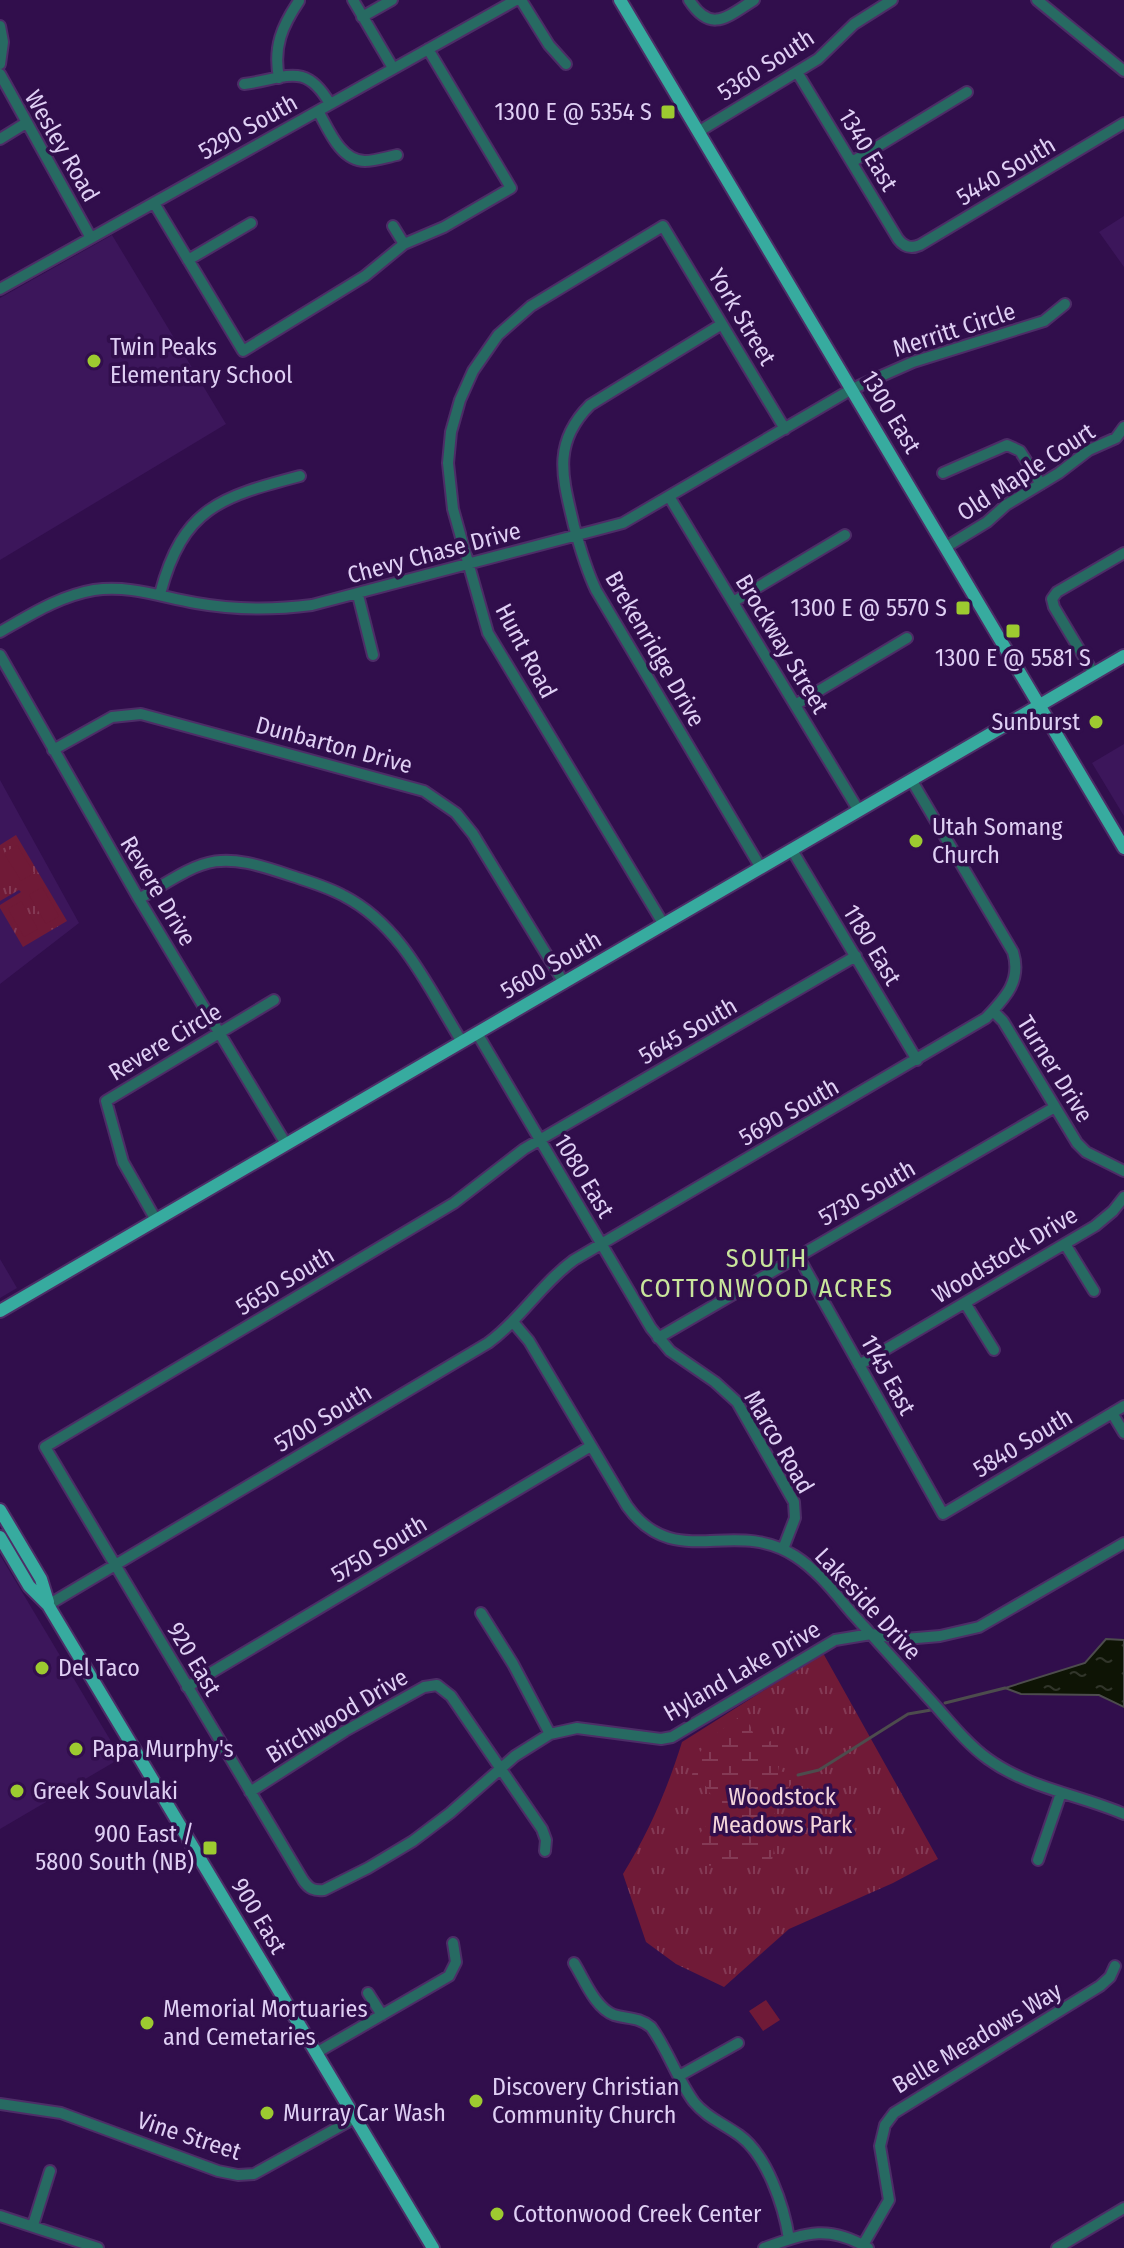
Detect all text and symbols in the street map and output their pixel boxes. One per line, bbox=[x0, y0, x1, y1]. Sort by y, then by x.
street label: 5360 South bbox=[713, 23, 819, 107]
street label: Wesley Road bbox=[19, 85, 105, 207]
street label: 5290 South bbox=[194, 88, 302, 166]
place label: 1300 E @ 5354 S bbox=[495, 98, 652, 126]
marker: 1300 E @ 5354 S bbox=[659, 103, 677, 121]
street label: 1340 East bbox=[833, 104, 903, 196]
street label: 5440 South bbox=[952, 131, 1060, 211]
street label: York Street bbox=[702, 264, 782, 370]
street label: Merritt Circle bbox=[889, 297, 1019, 363]
place label: Twin Peaks Elementary School bbox=[110, 333, 293, 389]
marker: Twin Peaks Elementary School bbox=[85, 352, 103, 370]
street label: 1300 East bbox=[855, 366, 927, 459]
street label: Old Maple Court bbox=[952, 417, 1100, 527]
street label: Chevy Chase Drive bbox=[344, 516, 524, 590]
street label: Brekenridge Drive bbox=[599, 566, 711, 732]
street label: Brockway Street bbox=[730, 569, 835, 719]
place label: 1300 E @ 5570 S bbox=[791, 594, 947, 622]
street label: Hunt Road bbox=[489, 599, 563, 703]
marker: 1300 E @ 5570 S bbox=[954, 599, 972, 617]
marker: 1300 E @ 5581 S bbox=[1004, 622, 1022, 640]
place label: 1300 E @ 5581 S bbox=[935, 644, 1091, 672]
place label: Sunburst bbox=[991, 708, 1080, 736]
street label: Dunbarton Drive bbox=[253, 711, 415, 779]
marker: Sunburst bbox=[1087, 713, 1105, 731]
place label: Utah Somang Church bbox=[932, 813, 1063, 869]
street label: Revere Drive bbox=[114, 831, 202, 951]
marker: Utah Somang Church bbox=[907, 832, 925, 850]
street label: 1180 East bbox=[837, 900, 907, 991]
street label: 5600 South bbox=[496, 925, 606, 1005]
street label: 5645 South bbox=[634, 992, 742, 1070]
street label: Revere Circle bbox=[104, 997, 226, 1087]
street label: Turner Drive bbox=[1011, 1011, 1099, 1127]
street label: 5690 South bbox=[734, 1072, 844, 1152]
street label: 1080 East bbox=[548, 1129, 620, 1223]
street label: 5730 South bbox=[814, 1154, 920, 1232]
street label: Woodstock Drive bbox=[927, 1201, 1083, 1309]
street label: 5650 South bbox=[231, 1241, 339, 1321]
district label: SOUTH COTTONWOOD ACRES bbox=[640, 1243, 894, 1304]
street label: 1145 East bbox=[855, 1330, 921, 1420]
street label: 5700 South bbox=[269, 1378, 377, 1458]
street label: Marco Road bbox=[738, 1385, 820, 1499]
street label: 5840 South bbox=[968, 1403, 1078, 1483]
street label: 5750 South bbox=[326, 1510, 432, 1588]
street label: Lakeside Drive bbox=[809, 1542, 927, 1666]
street label: Hyland Lake Drive bbox=[659, 1615, 825, 1727]
street label: 920 East bbox=[161, 1617, 227, 1701]
place label: Del Taco bbox=[58, 1654, 140, 1682]
marker: Del Taco bbox=[33, 1659, 51, 1677]
street label: Birchwood Drive bbox=[261, 1663, 413, 1769]
place label: Papa Murphy's bbox=[92, 1735, 234, 1763]
marker: Papa Murphy's bbox=[67, 1740, 85, 1758]
place label: Greek Souvlaki bbox=[33, 1777, 178, 1805]
marker: Greek Souvlaki bbox=[8, 1782, 26, 1800]
park label: Woodstock Meadows Park bbox=[712, 1783, 853, 1839]
place label: 900 East / 5800 South (NB) bbox=[35, 1820, 194, 1876]
marker: 900 East / 5800 South (NB) bbox=[201, 1839, 219, 1857]
street label: 900 East bbox=[226, 1873, 292, 1959]
street label: Belle Meadows Way bbox=[888, 1976, 1067, 2099]
place label: Memorial Mortuaries and Cemetaries bbox=[163, 1995, 368, 2051]
marker: Memorial Mortuaries and Cemetaries bbox=[138, 2014, 156, 2032]
place label: Discovery Christian Community Church bbox=[492, 2073, 679, 2129]
marker: Discovery Christian Community Church bbox=[467, 2092, 485, 2110]
place label: Murray Car Wash bbox=[283, 2099, 446, 2127]
marker: Murray Car Wash bbox=[258, 2104, 276, 2122]
street label: Vine Street bbox=[134, 2106, 245, 2166]
place label: Cottonwood Creek Center bbox=[513, 2200, 762, 2228]
marker: Cottonwood Creek Center bbox=[488, 2205, 506, 2223]

